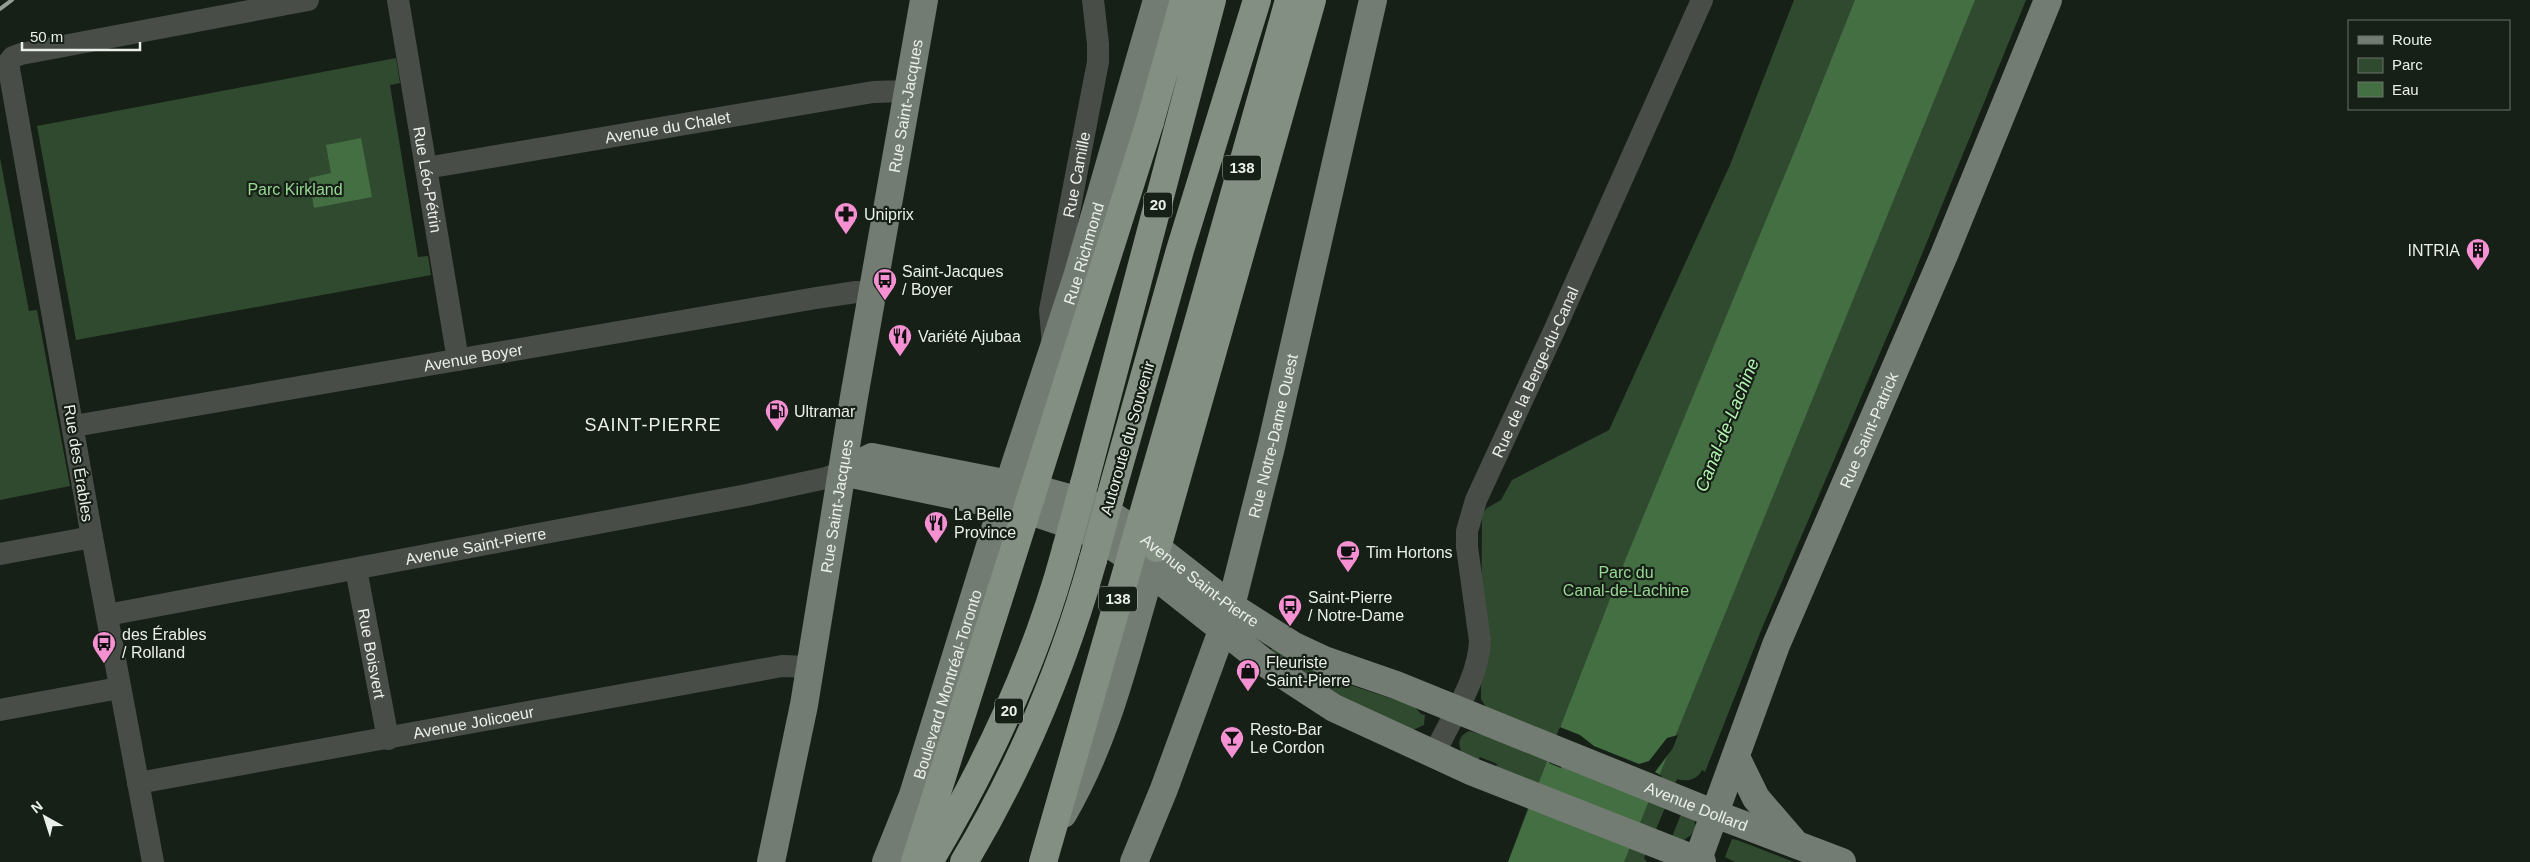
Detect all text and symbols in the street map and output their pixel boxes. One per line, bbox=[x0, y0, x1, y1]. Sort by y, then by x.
scale bar bbox=[22, 20, 140, 52]
legend bbox=[2348, 20, 2510, 110]
text: 50 m bbox=[30, 28, 63, 45]
text: Route bbox=[2392, 31, 2432, 48]
street label: Rue Saint-Jacques bbox=[886, 38, 926, 174]
text: Parc bbox=[2392, 56, 2423, 73]
text: Eau bbox=[2392, 81, 2419, 98]
street label: Avenue du Chalet bbox=[604, 108, 732, 146]
street label: Rue Léo-Pétrin bbox=[410, 125, 445, 234]
street label: Rue Camille bbox=[1060, 130, 1093, 219]
road number: 138 bbox=[1223, 156, 1261, 180]
park label: Parc Kirkland bbox=[247, 181, 343, 198]
road number: 20 bbox=[1144, 192, 1172, 218]
street label: Rue Richmond bbox=[1060, 200, 1107, 307]
pharmacy icon: Uniprix bbox=[833, 201, 859, 235]
place label: Uniprix bbox=[864, 206, 914, 223]
building icon: INTRIA bbox=[2465, 237, 2491, 271]
place label: INTRIA bbox=[2408, 242, 2460, 259]
place label: Saint-Jacques / Boyer bbox=[902, 263, 1003, 298]
bus stop icon: Saint-Jacques / Boyer bbox=[872, 267, 898, 301]
street label: Rue de la Berge-du-Canal bbox=[1489, 284, 1582, 460]
restaurant icon: Variété Ajubaa bbox=[887, 323, 913, 357]
place label: Variété Ajubaa bbox=[918, 328, 1021, 345]
street label: Avenue Boyer bbox=[422, 341, 525, 375]
street label: Rue Notre-Dame Ouest bbox=[1245, 352, 1301, 520]
water label: Canal-de-Lachine bbox=[1691, 355, 1763, 495]
street label: Autoroute du Souvenir bbox=[1097, 359, 1158, 517]
street label: Rue Saint-Patrick bbox=[1837, 369, 1902, 491]
fuel station icon: Ultramar bbox=[764, 398, 790, 432]
street label: Rue des Érables bbox=[61, 403, 97, 523]
place label: Ultramar bbox=[794, 403, 856, 420]
district label: SAINT-PIERRE bbox=[584, 415, 722, 435]
street label: Rue Saint-Jacques bbox=[818, 438, 856, 574]
place label: La Belle Province bbox=[954, 506, 1016, 541]
restaurant icon: La Belle Province bbox=[923, 510, 949, 544]
street label: Avenue Saint-Pierre bbox=[404, 525, 548, 568]
street label: Avenue Saint-Pierre bbox=[1138, 531, 1262, 630]
cafe icon: Tim Hortons bbox=[1335, 539, 1361, 573]
place label: Tim Hortons bbox=[1366, 544, 1453, 561]
park label: Parc du Canal-de-Lachine bbox=[1563, 564, 1689, 599]
road number: 138 bbox=[1099, 586, 1137, 612]
street label: Boulevard Montréal-Toronto bbox=[910, 588, 985, 781]
place label: Saint-Pierre / Notre-Dame bbox=[1308, 589, 1404, 624]
bus stop icon: Saint-Pierre / Notre-Dame bbox=[1277, 593, 1303, 627]
street label: Rue Boisvert bbox=[355, 607, 388, 701]
place label: des Érables / Rolland bbox=[122, 625, 207, 661]
bus stop icon: des Érables / Rolland bbox=[91, 630, 117, 664]
place label: Fleuriste Saint-Pierre bbox=[1266, 654, 1351, 689]
shop icon: Fleuriste Saint-Pierre bbox=[1235, 658, 1261, 692]
road number: 20 bbox=[995, 698, 1023, 724]
street label: Avenue Jolicoeur bbox=[412, 703, 536, 742]
place label: Resto-Bar Le Cordon bbox=[1250, 721, 1325, 756]
bar icon: Resto-Bar Le Cordon bbox=[1219, 725, 1245, 759]
street label: Avenue Dollard bbox=[1642, 779, 1750, 835]
north arrow bbox=[20, 792, 70, 842]
text: N bbox=[28, 797, 46, 816]

